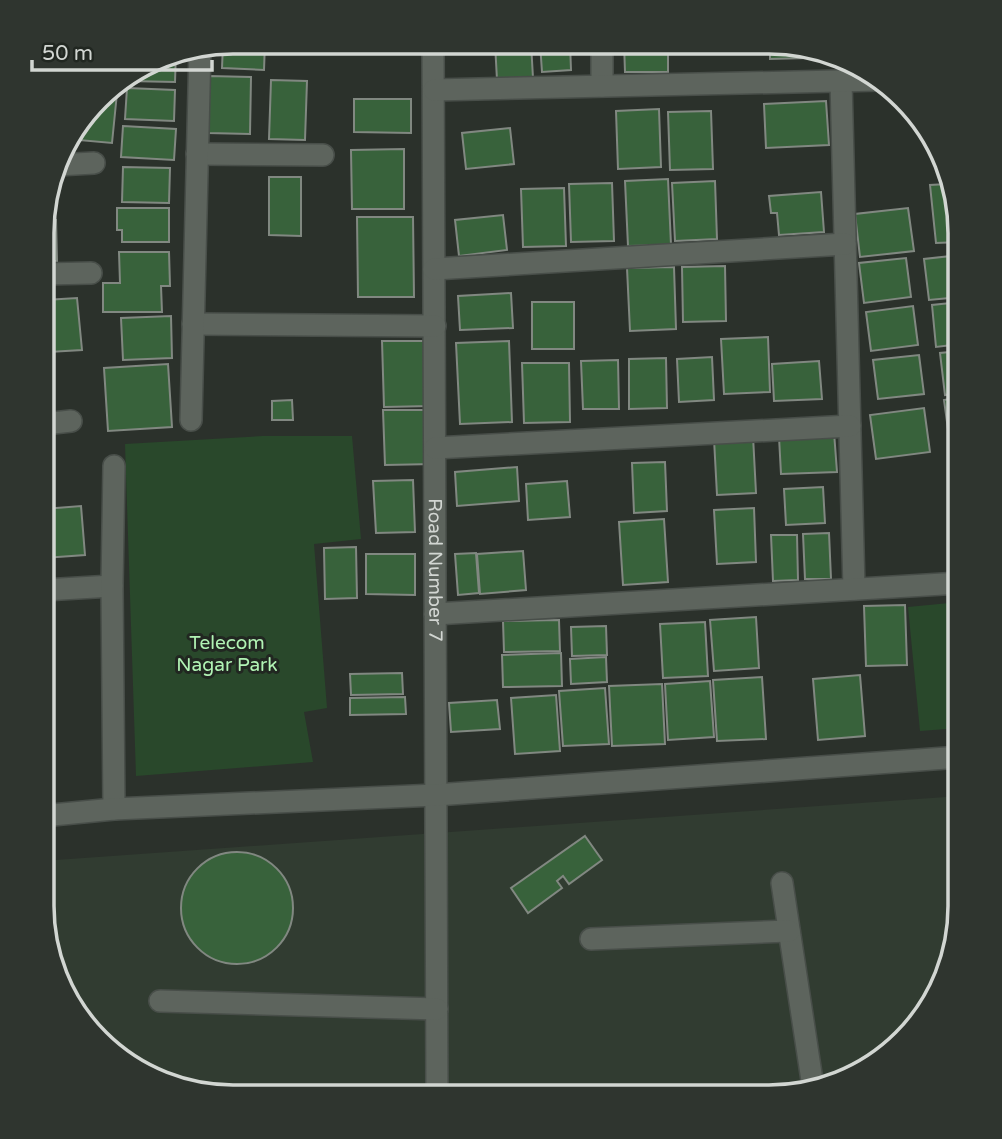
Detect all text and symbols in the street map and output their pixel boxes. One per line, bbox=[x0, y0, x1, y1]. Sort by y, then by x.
scale bar bbox=[32, 28, 212, 72]
text: 50 m bbox=[42, 41, 93, 66]
street label: Road Number 7 bbox=[424, 498, 446, 642]
park label: Telecom Nagar Park bbox=[176, 632, 278, 676]

